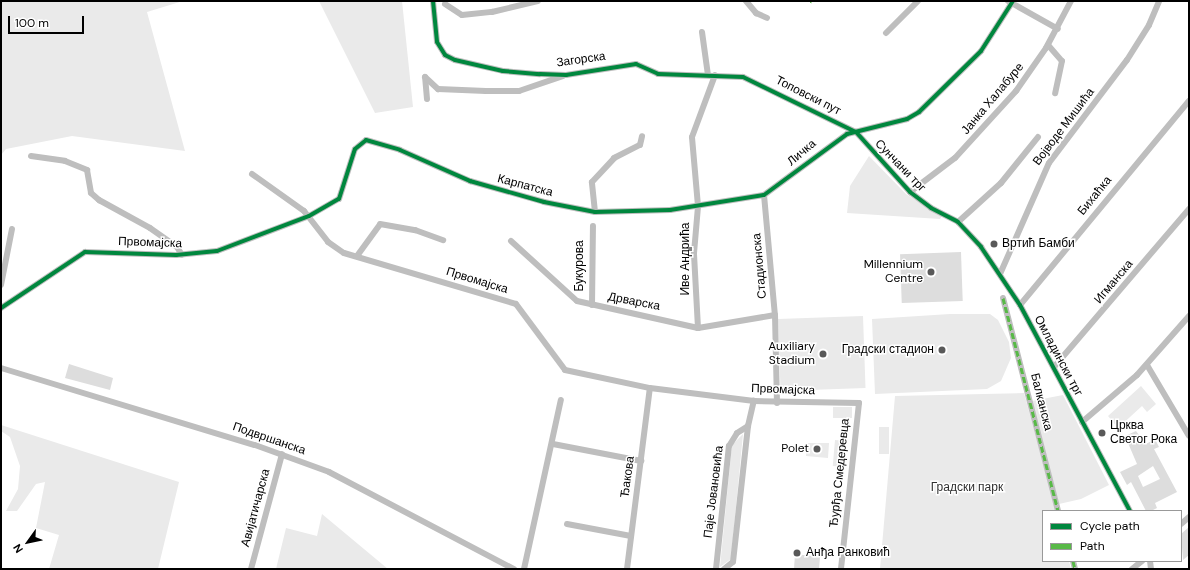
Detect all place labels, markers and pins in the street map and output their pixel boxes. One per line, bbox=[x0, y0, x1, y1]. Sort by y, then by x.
place label: Вртић Бамби bbox=[1002, 237, 1075, 251]
marker: Вртић Бамби bbox=[989, 239, 999, 249]
place label: Millennium Centre bbox=[864, 258, 923, 286]
marker: Millennium Centre bbox=[926, 267, 936, 277]
place label: Auxiliary Stadium bbox=[768, 340, 815, 368]
place label: Градски стадион bbox=[842, 343, 934, 357]
marker: Градски стадион bbox=[937, 345, 947, 355]
marker: Auxiliary Stadium bbox=[818, 349, 828, 359]
place label: Црква Светог Рока bbox=[1110, 419, 1177, 447]
marker: Црква Светог Рока bbox=[1097, 428, 1107, 438]
place label: Polet bbox=[781, 442, 809, 456]
marker: Polet bbox=[812, 444, 822, 454]
place label: Анђа Ранковић bbox=[806, 546, 890, 560]
marker: Анђа Ранковић bbox=[791, 547, 803, 559]

